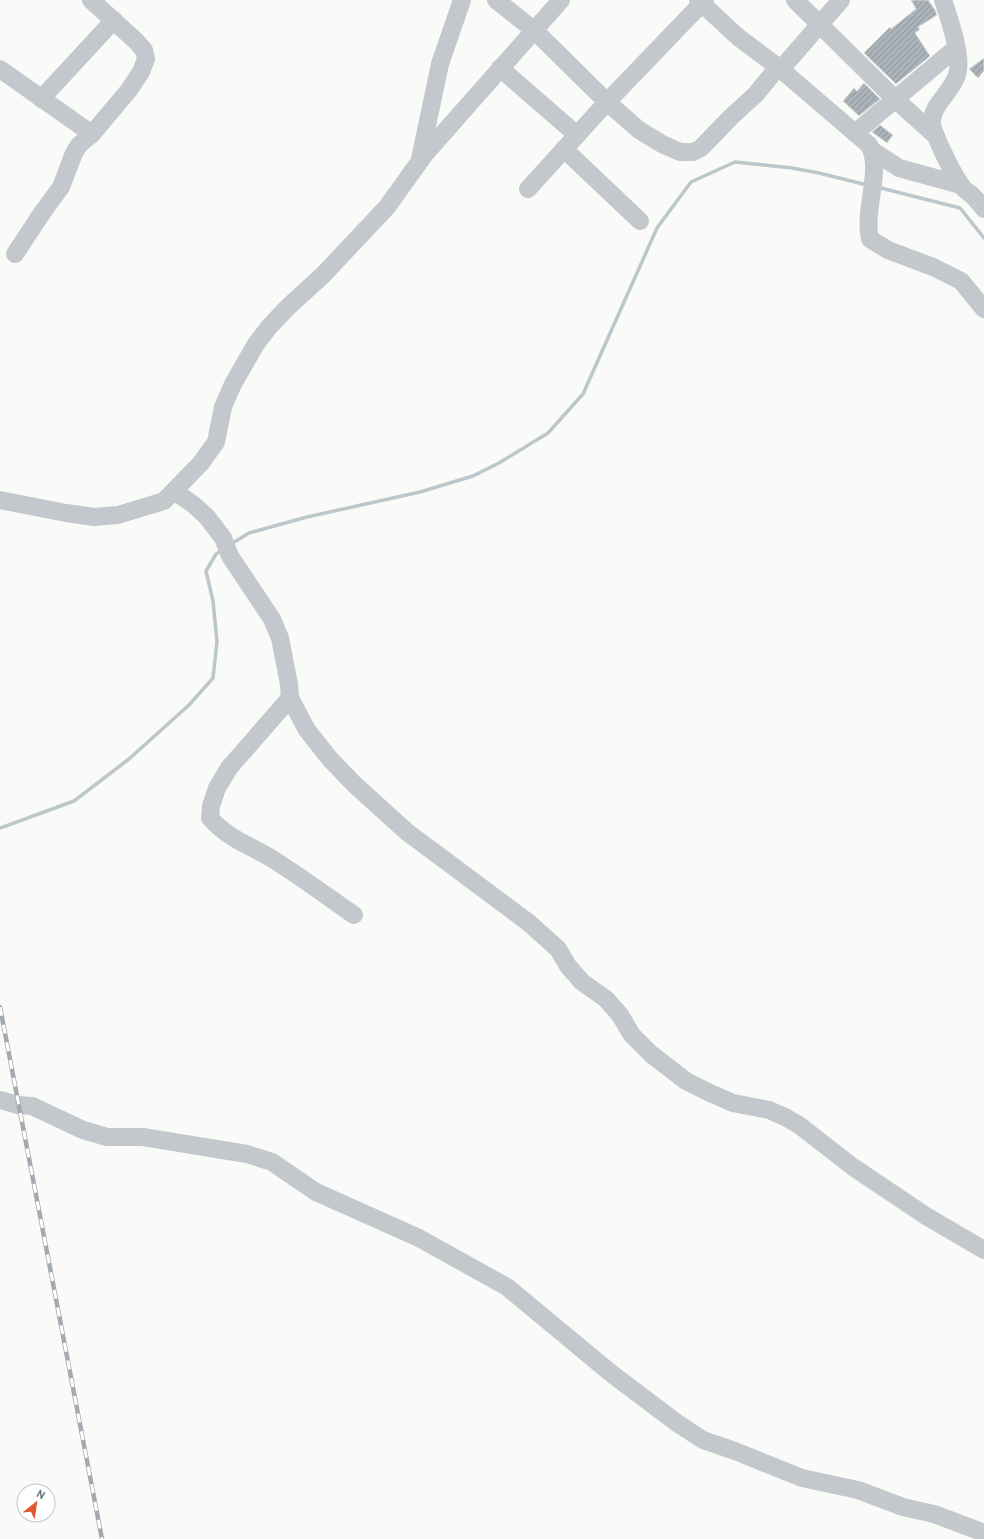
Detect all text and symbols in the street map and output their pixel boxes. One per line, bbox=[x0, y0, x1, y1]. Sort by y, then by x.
north arrow bbox=[16, 1483, 56, 1523]
text: N bbox=[34, 1487, 47, 1503]

